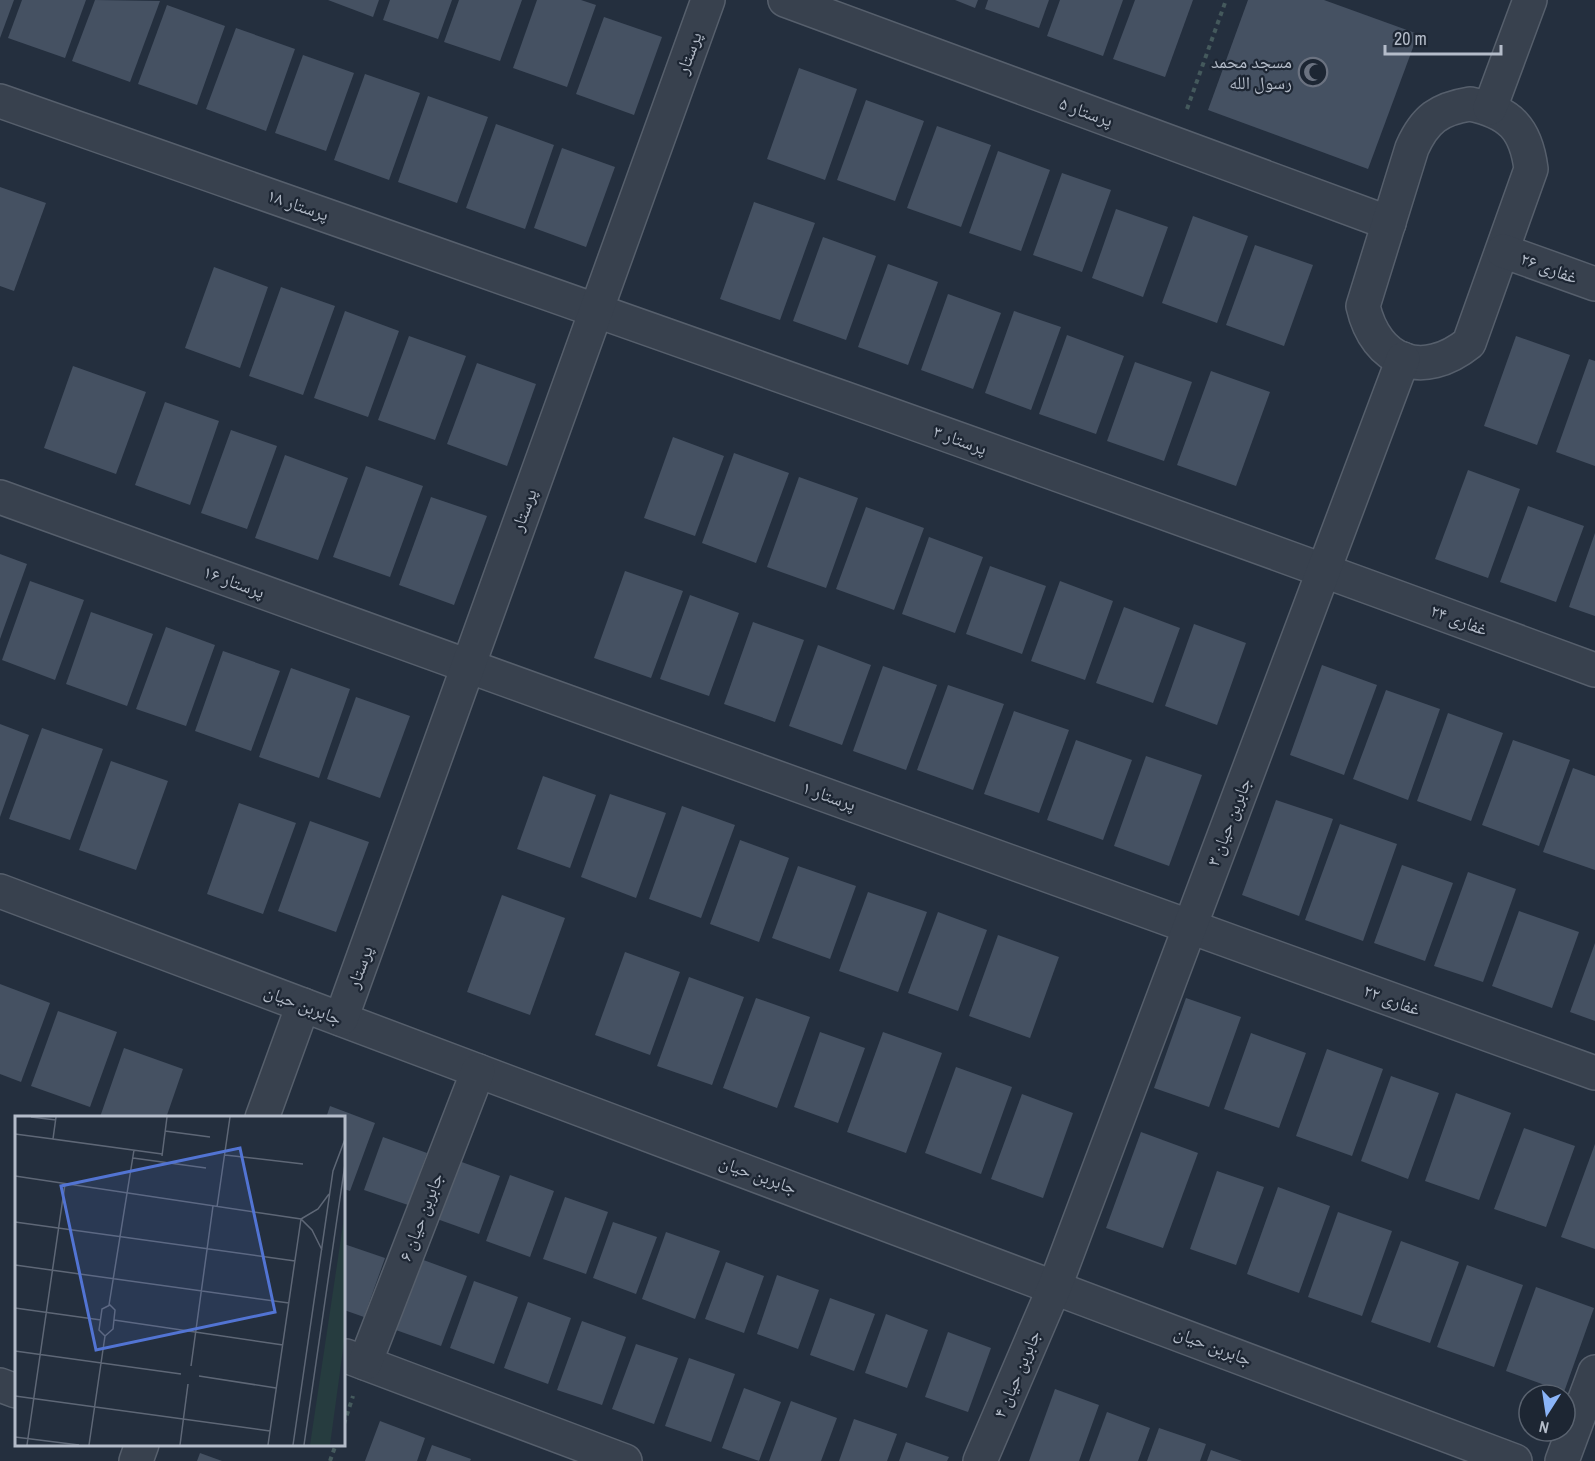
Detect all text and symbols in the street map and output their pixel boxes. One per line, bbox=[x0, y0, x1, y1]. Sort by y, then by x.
scale bar bbox=[1385, 18, 1500, 56]
text: 20 m bbox=[1394, 26, 1427, 51]
street label: پرستار bbox=[669, 28, 708, 78]
place label: مسجد محمد رسول الله bbox=[1211, 49, 1292, 95]
mosque icon: مسجد محمد رسول الله bbox=[1297, 56, 1329, 88]
street label: پرستار ۵ bbox=[1056, 90, 1117, 133]
street label: پرستار ۱۸ bbox=[264, 182, 332, 227]
street label: غفاری ۲۶ bbox=[1517, 246, 1581, 289]
street label: پرستار ۳ bbox=[930, 418, 991, 461]
street label: پرستار bbox=[504, 485, 543, 535]
street label: پرستار ۱۶ bbox=[200, 559, 268, 604]
street label: غفاری ۲۴ bbox=[1427, 598, 1491, 641]
street label: پرستار ۱ bbox=[799, 774, 860, 817]
street label: جابربن حیان ۳ bbox=[1200, 774, 1257, 870]
street label: پرستار bbox=[340, 942, 379, 992]
street label: جابربن حیان bbox=[261, 978, 345, 1031]
street label: غفاری ۲۲ bbox=[1360, 978, 1424, 1021]
inset map bbox=[15, 1116, 345, 1446]
street label: جابربن حیان bbox=[716, 1149, 800, 1200]
street label: جابربن حیان ۶ bbox=[392, 1169, 449, 1265]
street label: جابربن حیان bbox=[1171, 1319, 1255, 1372]
street label: جابربن حیان ۴ bbox=[987, 1326, 1046, 1422]
north arrow bbox=[1517, 1383, 1577, 1443]
text: N bbox=[1537, 1416, 1551, 1439]

